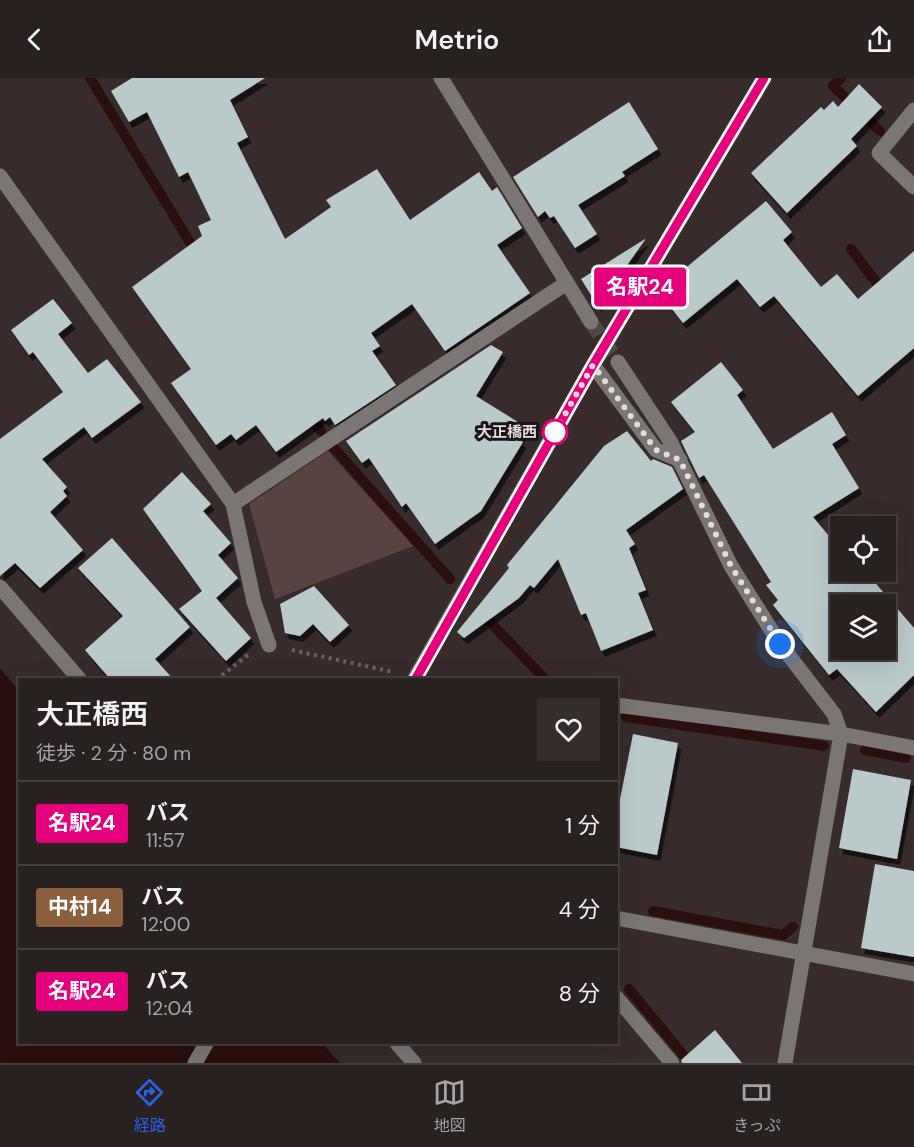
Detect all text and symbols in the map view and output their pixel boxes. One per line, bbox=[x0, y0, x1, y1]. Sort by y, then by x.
text: Metrio bbox=[415, 22, 499, 57]
icon: back bbox=[18, 23, 51, 56]
icon: share bbox=[863, 23, 896, 56]
line badge: 名駅24 bbox=[598, 268, 682, 306]
text: 名駅24 bbox=[606, 273, 674, 301]
marker: 大正橋西 bbox=[542, 419, 568, 445]
place label: 大正橋西 bbox=[477, 422, 537, 442]
map controls bbox=[830, 516, 896, 660]
button: locate bbox=[830, 516, 896, 582]
button: layers bbox=[830, 594, 896, 660]
your location bbox=[765, 629, 795, 659]
text: 大正橋西 bbox=[36, 696, 148, 733]
button: heart bbox=[537, 698, 600, 761]
text: 徒歩 · 2 分 · 80 m bbox=[36, 740, 191, 766]
text: バス bbox=[146, 798, 190, 827]
text: 名駅24 bbox=[48, 809, 116, 837]
text: 1 分 bbox=[565, 811, 600, 840]
text: 11:57 bbox=[146, 827, 185, 853]
text: バス bbox=[141, 882, 185, 911]
text: 中村14 bbox=[48, 893, 111, 921]
text: 4 分 bbox=[559, 895, 600, 924]
text: 12:00 bbox=[141, 911, 190, 937]
text: バス bbox=[146, 966, 190, 995]
text: 名駅24 bbox=[48, 977, 116, 1005]
text: 8 分 bbox=[559, 979, 600, 1008]
text: 12:04 bbox=[146, 995, 193, 1021]
tab: 経路 bbox=[133, 1076, 166, 1136]
tab: 地図 bbox=[433, 1076, 466, 1136]
tab: きっぷ bbox=[733, 1076, 781, 1136]

